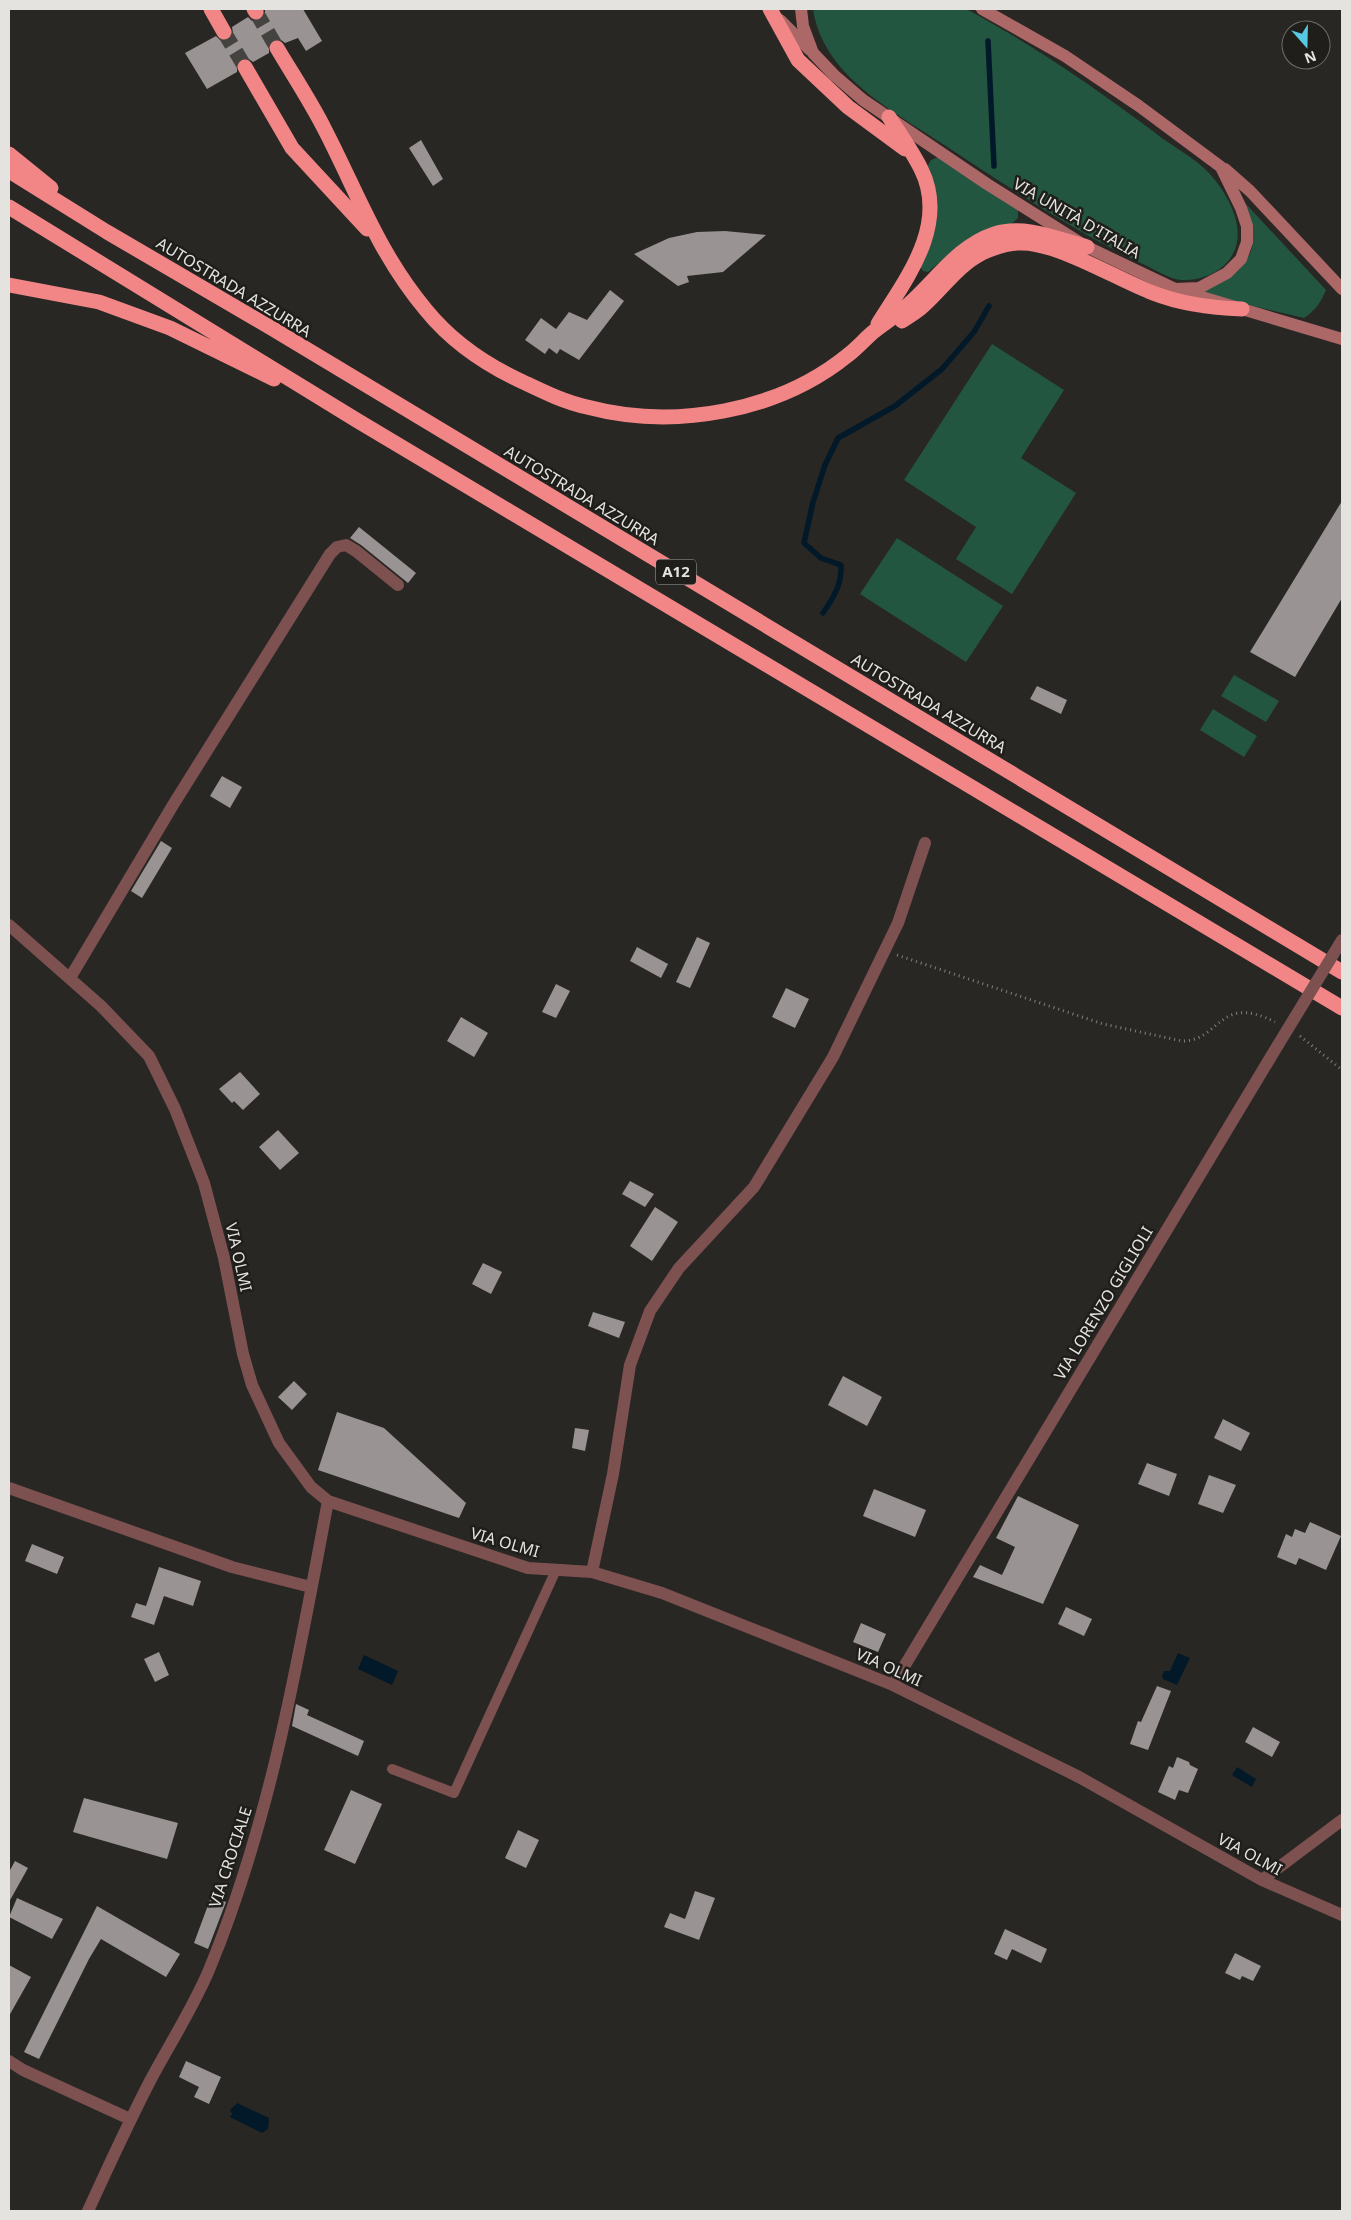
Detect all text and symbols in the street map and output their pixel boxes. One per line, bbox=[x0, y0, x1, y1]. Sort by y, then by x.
north arrow bbox=[1281, 20, 1331, 70]
text: N bbox=[1302, 47, 1319, 69]
street label: VIA UNITÀ D'ITALIA bbox=[1009, 173, 1145, 264]
street label: AUTOSTRADA AZZURRA bbox=[152, 232, 316, 342]
street label: AUTOSTRADA AZZURRA bbox=[500, 440, 664, 550]
road number: A12 bbox=[656, 560, 696, 584]
street label: AUTOSTRADA AZZURRA bbox=[847, 648, 1011, 758]
street label: VIA OLMI bbox=[220, 1220, 258, 1294]
street label: VIA LORENZO GIGLIOLI bbox=[1048, 1222, 1158, 1384]
street label: VIA OLMI bbox=[468, 1522, 542, 1562]
street label: VIA OLMI bbox=[852, 1643, 926, 1691]
street label: VIA CROCIALE bbox=[203, 1804, 257, 1910]
street label: VIA OLMI bbox=[1214, 1828, 1286, 1880]

